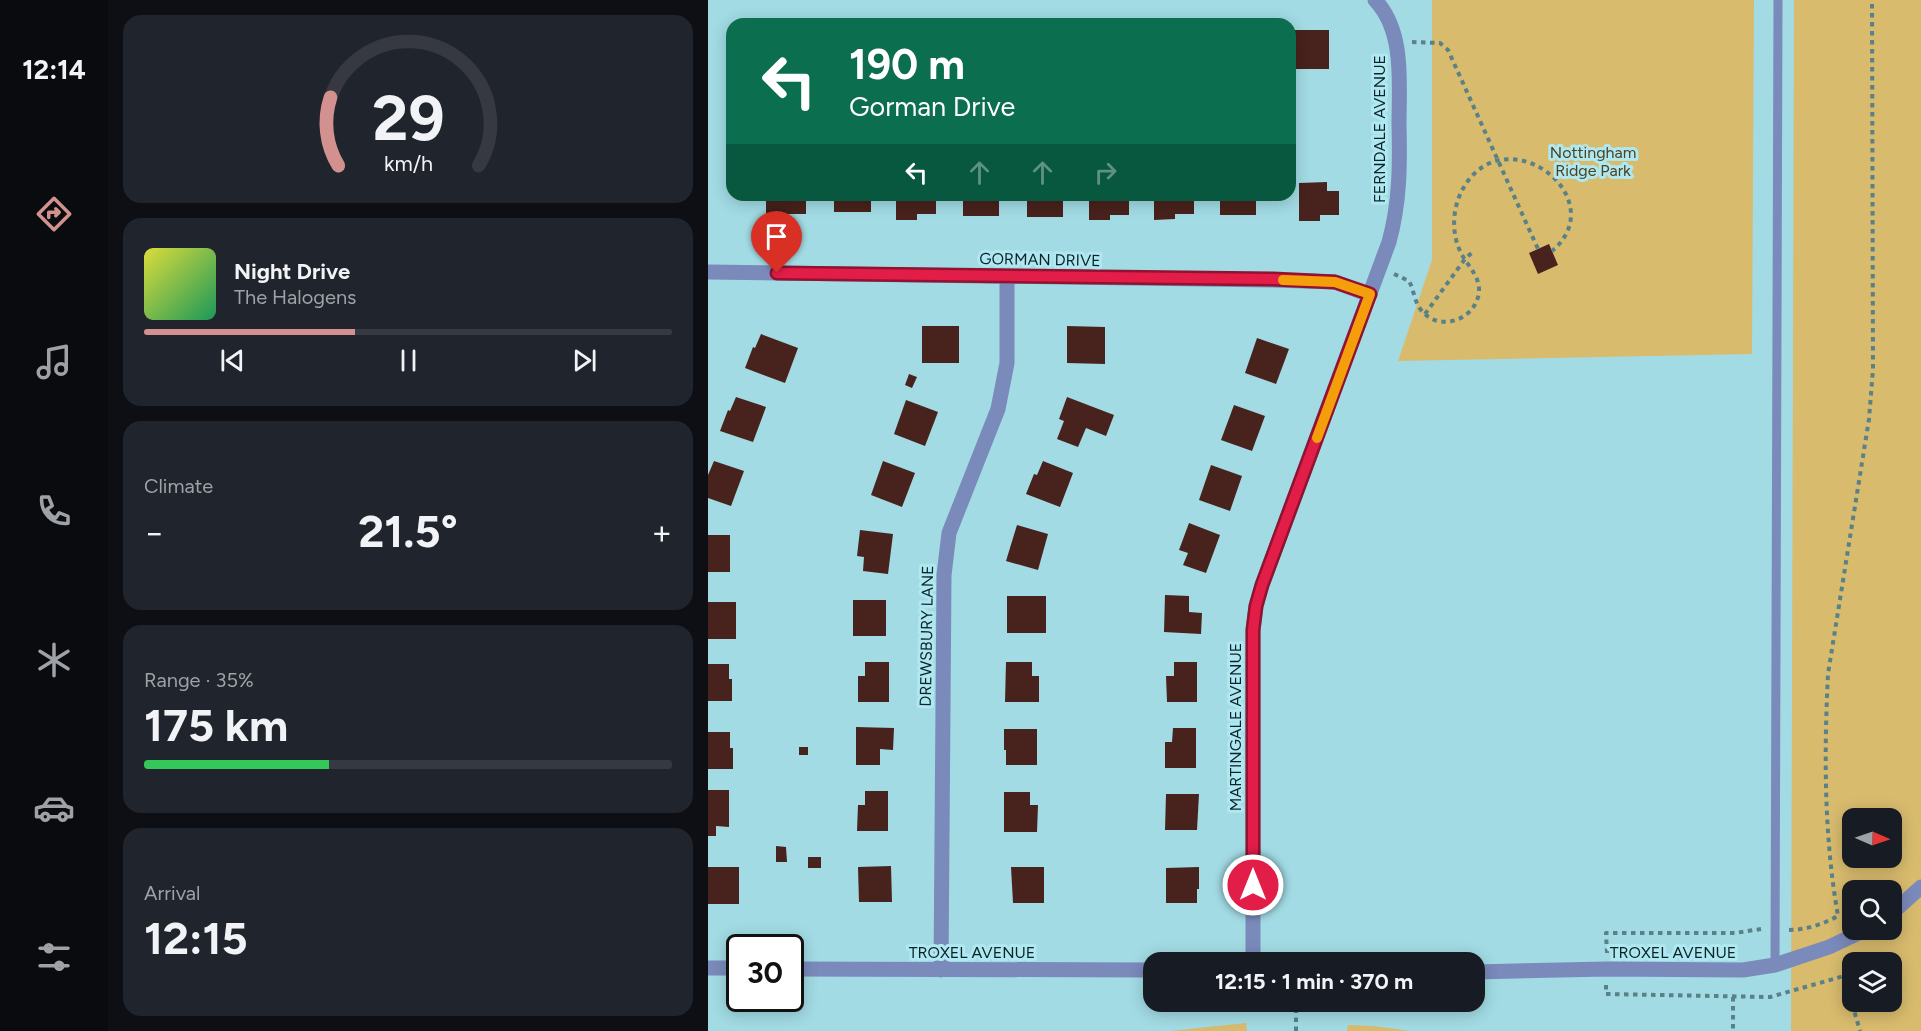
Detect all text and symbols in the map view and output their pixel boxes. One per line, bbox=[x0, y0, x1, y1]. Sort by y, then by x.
text: 190 m bbox=[849, 39, 965, 90]
icon: left bbox=[750, 42, 828, 120]
text: 12:14 bbox=[22, 53, 86, 86]
street label: FERNDALE AVENUE bbox=[1370, 55, 1389, 203]
text: 29 bbox=[372, 81, 444, 156]
text: Gorman Drive bbox=[849, 90, 1015, 123]
park label: Nottingham Ridge Park bbox=[1550, 143, 1636, 180]
text: km/h bbox=[384, 151, 432, 176]
icon: left bbox=[900, 156, 933, 189]
icon: ahead bbox=[963, 156, 996, 189]
icon: ahead bbox=[1026, 156, 1059, 189]
icon: right bbox=[1089, 156, 1122, 189]
icon: directions bbox=[33, 193, 75, 235]
pin bbox=[751, 211, 802, 273]
icon: arrive bbox=[760, 220, 793, 253]
street label: GORMAN DRIVE bbox=[979, 249, 1101, 270]
text: Night Drive bbox=[234, 258, 350, 285]
text: The Halogens bbox=[234, 285, 356, 309]
icon: music bbox=[33, 341, 75, 383]
icon: previous bbox=[216, 344, 249, 377]
icon: pause bbox=[392, 344, 425, 377]
icon: next bbox=[568, 344, 601, 377]
text: Climate bbox=[144, 474, 213, 498]
icon: phone bbox=[33, 490, 75, 532]
text: 21.5° bbox=[358, 504, 458, 558]
text: − bbox=[144, 513, 165, 552]
text: + bbox=[651, 513, 672, 552]
street label: DREWSBURY LANE bbox=[916, 565, 937, 707]
icon: climate bbox=[33, 639, 75, 681]
street label: MARTINGALE AVENUE bbox=[1226, 643, 1245, 811]
text: Range · 35% bbox=[144, 668, 254, 692]
text: 175 km bbox=[144, 698, 288, 752]
icon: car bbox=[33, 787, 75, 829]
north arrow bbox=[1842, 808, 1902, 868]
map controls bbox=[1842, 808, 1902, 1012]
position arrow bbox=[1221, 853, 1285, 917]
button: search bbox=[1842, 880, 1902, 940]
text: Arrival bbox=[144, 881, 200, 905]
text: 12:15 bbox=[144, 911, 248, 965]
speed limit sign: 30 bbox=[726, 934, 804, 1012]
icon: filters bbox=[33, 936, 75, 978]
street label: TROXEL AVENUE bbox=[909, 943, 1035, 962]
street label: TROXEL AVENUE bbox=[1610, 943, 1736, 962]
button: layers bbox=[1842, 952, 1902, 1012]
text: 12:15 · 1 min · 370 m bbox=[1215, 968, 1413, 995]

